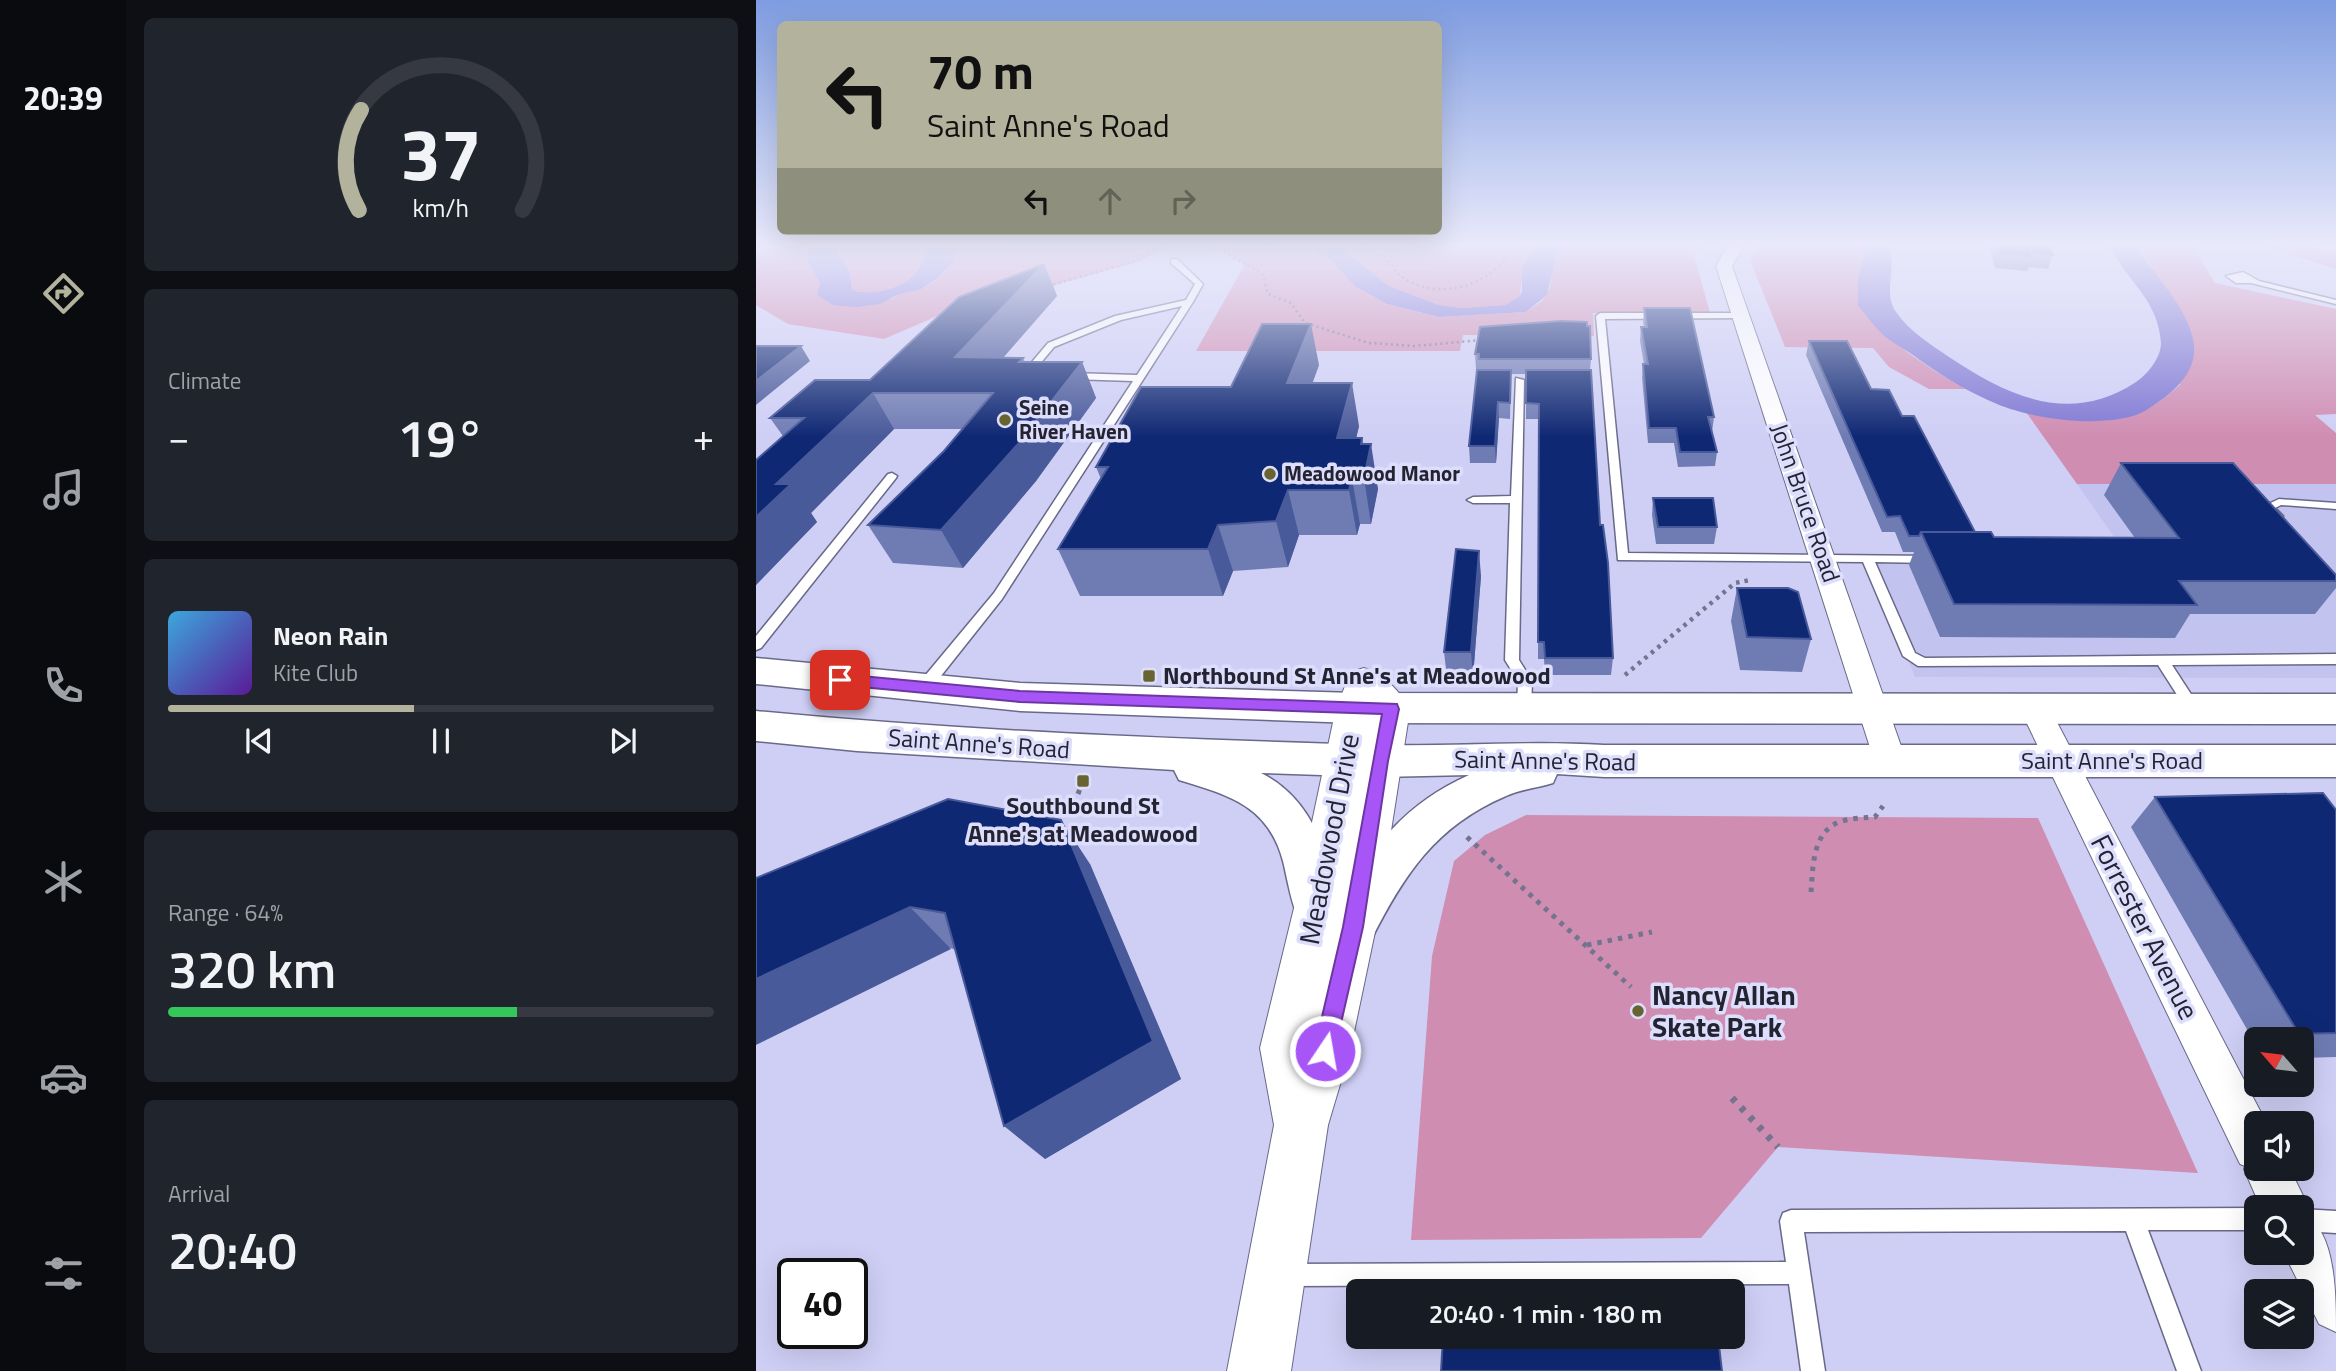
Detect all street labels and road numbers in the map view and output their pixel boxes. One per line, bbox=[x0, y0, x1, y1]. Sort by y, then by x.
street label: John Bruce Road bbox=[1762, 418, 1850, 587]
street label: Saint Anne's Road bbox=[887, 719, 1071, 767]
street label: Meadowood Drive bbox=[1287, 730, 1370, 948]
street label: Saint Anne's Road bbox=[1454, 740, 1636, 780]
street label: Saint Anne's Road bbox=[2021, 742, 2203, 778]
street label: Forrester Avenue bbox=[2080, 827, 2211, 1027]

